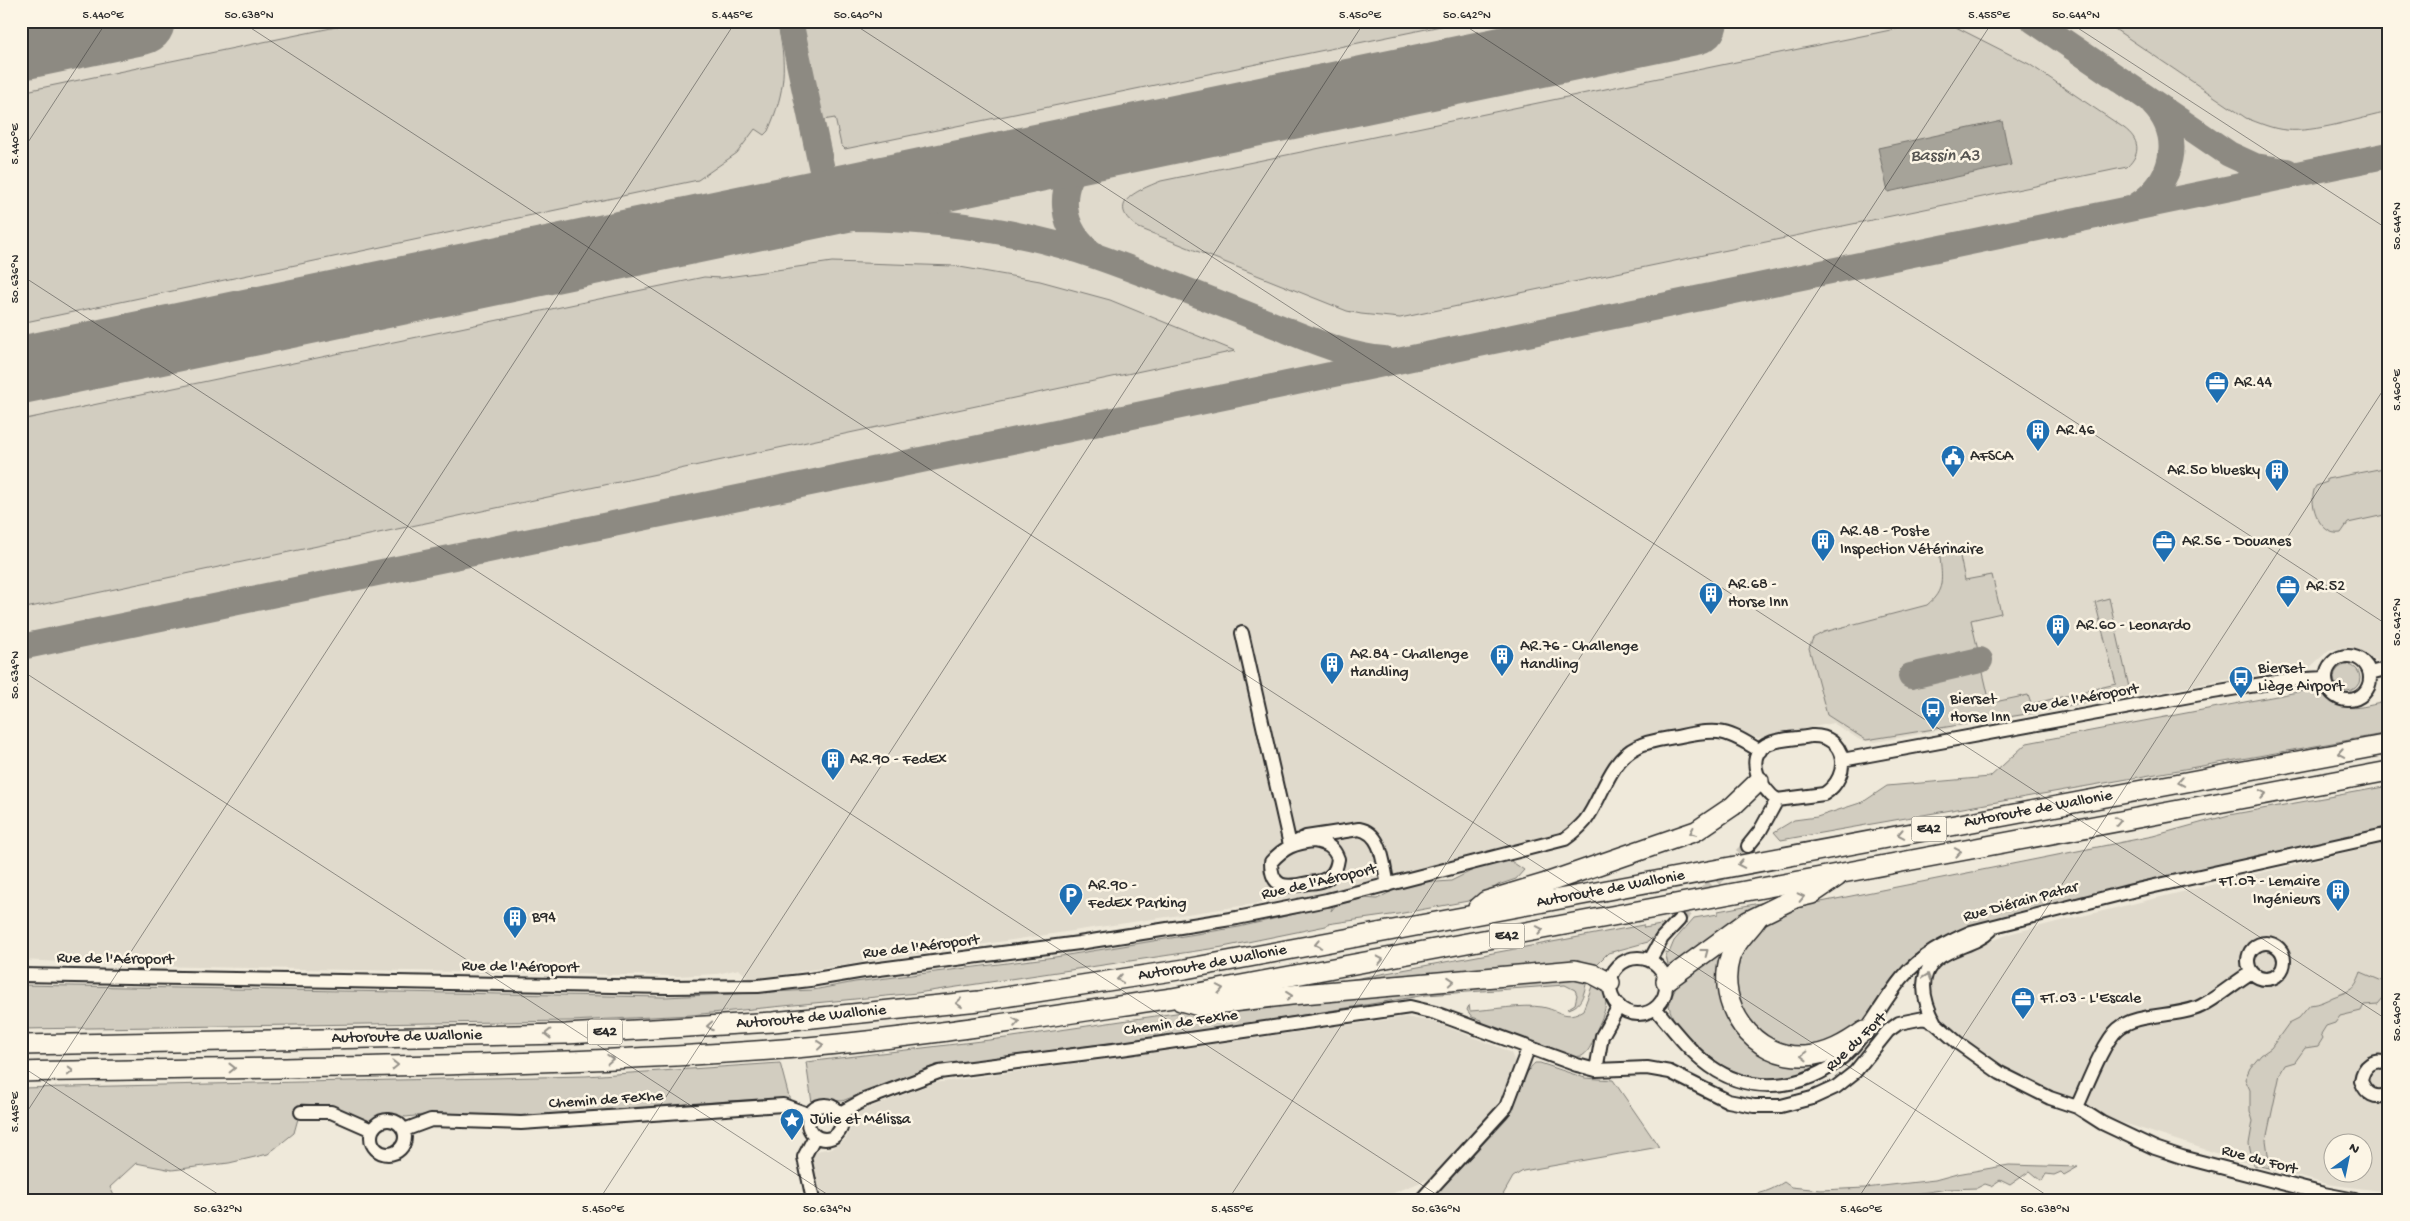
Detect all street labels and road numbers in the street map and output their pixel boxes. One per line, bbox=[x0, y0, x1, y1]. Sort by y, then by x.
street label: Rue de l'Aéroport bbox=[2022, 680, 2142, 720]
street label: Autoroute de Wallonie bbox=[1962, 786, 2115, 833]
road number: E42 bbox=[1912, 816, 1946, 842]
street label: Rue de l'Aéroport bbox=[1260, 860, 1380, 905]
street label: Autoroute de Wallonie bbox=[1535, 866, 1687, 913]
street label: Rue Diérain Patar bbox=[1961, 878, 2082, 927]
road number: E42 bbox=[1490, 924, 1524, 948]
street label: Rue de l'Aéroport bbox=[862, 931, 982, 965]
street label: Autoroute de Wallonie bbox=[1137, 941, 1289, 986]
street label: Rue de l'Aéroport bbox=[56, 949, 175, 971]
street label: Rue de l'Aéroport bbox=[461, 957, 580, 979]
street label: Autoroute de Wallonie bbox=[736, 1001, 888, 1034]
street label: Chemin de Fexhe bbox=[1123, 1006, 1240, 1041]
street label: Rue du Fort bbox=[1823, 1008, 1892, 1077]
road number: E42 bbox=[588, 1020, 622, 1044]
street label: Autoroute de Wallonie bbox=[331, 1026, 483, 1048]
street label: Chemin de Fexhe bbox=[548, 1087, 665, 1114]
street label: Rue du Fort bbox=[2219, 1142, 2300, 1181]

